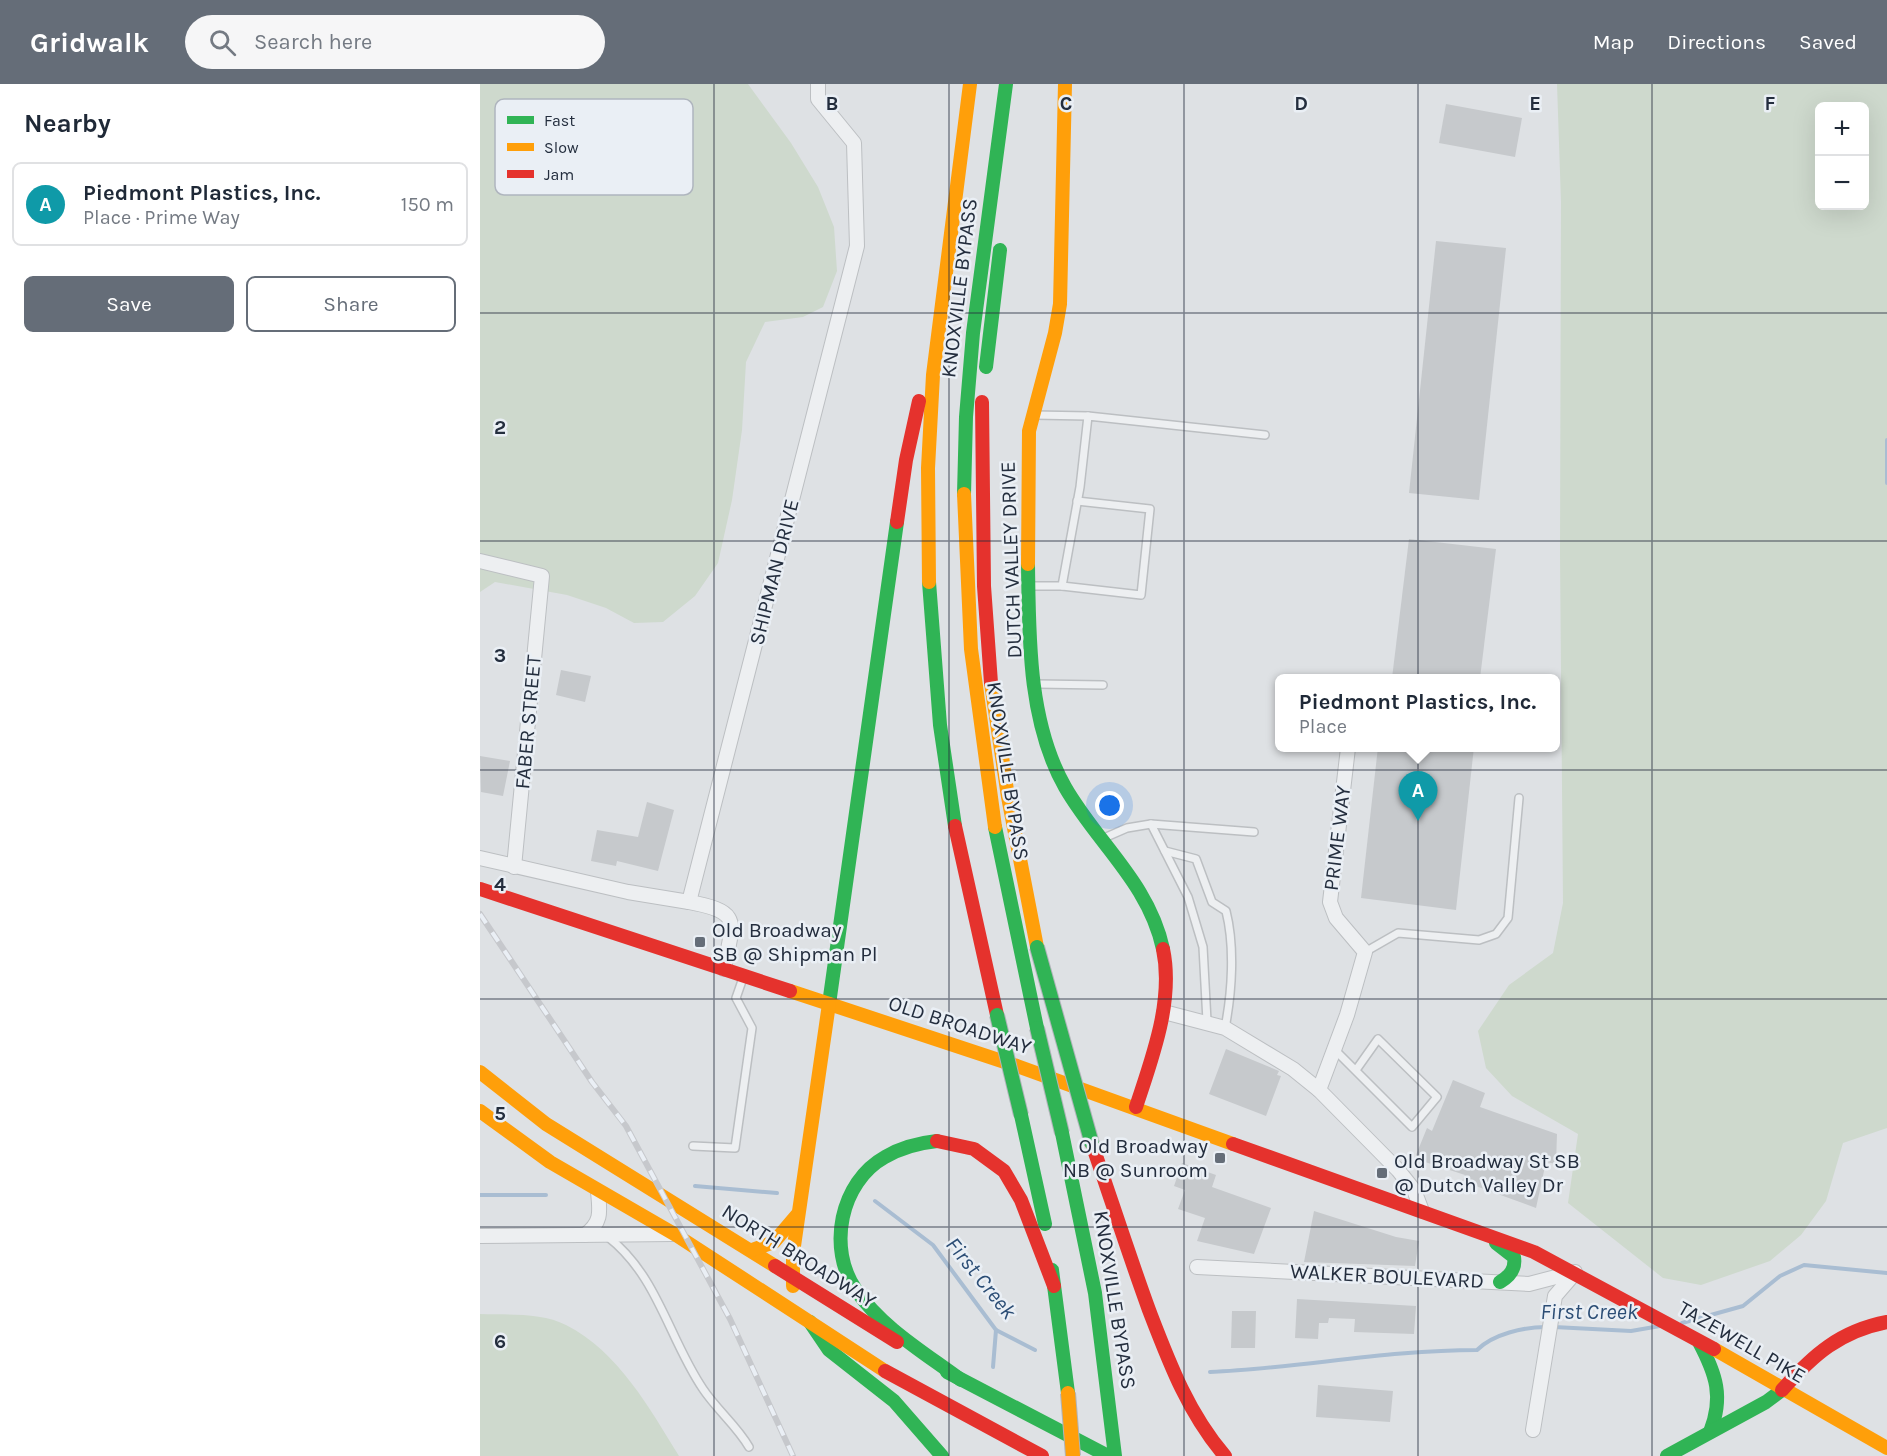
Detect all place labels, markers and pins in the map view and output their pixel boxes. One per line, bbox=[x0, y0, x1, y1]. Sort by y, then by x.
pin: A bbox=[1398, 772, 1438, 821]
place label: Old Broadway SB @ Shipman Pl bbox=[712, 918, 878, 966]
marker: Old Broadway SB @ Shipman Pl bbox=[693, 935, 707, 949]
place label: Old Broadway NB @ Sunroom bbox=[1063, 1134, 1208, 1182]
place label: Old Broadway St SB @ Dutch Valley Dr bbox=[1394, 1149, 1580, 1197]
marker: Old Broadway NB @ Sunroom bbox=[1213, 1151, 1227, 1165]
marker: Old Broadway St SB @ Dutch Valley Dr bbox=[1375, 1166, 1389, 1180]

